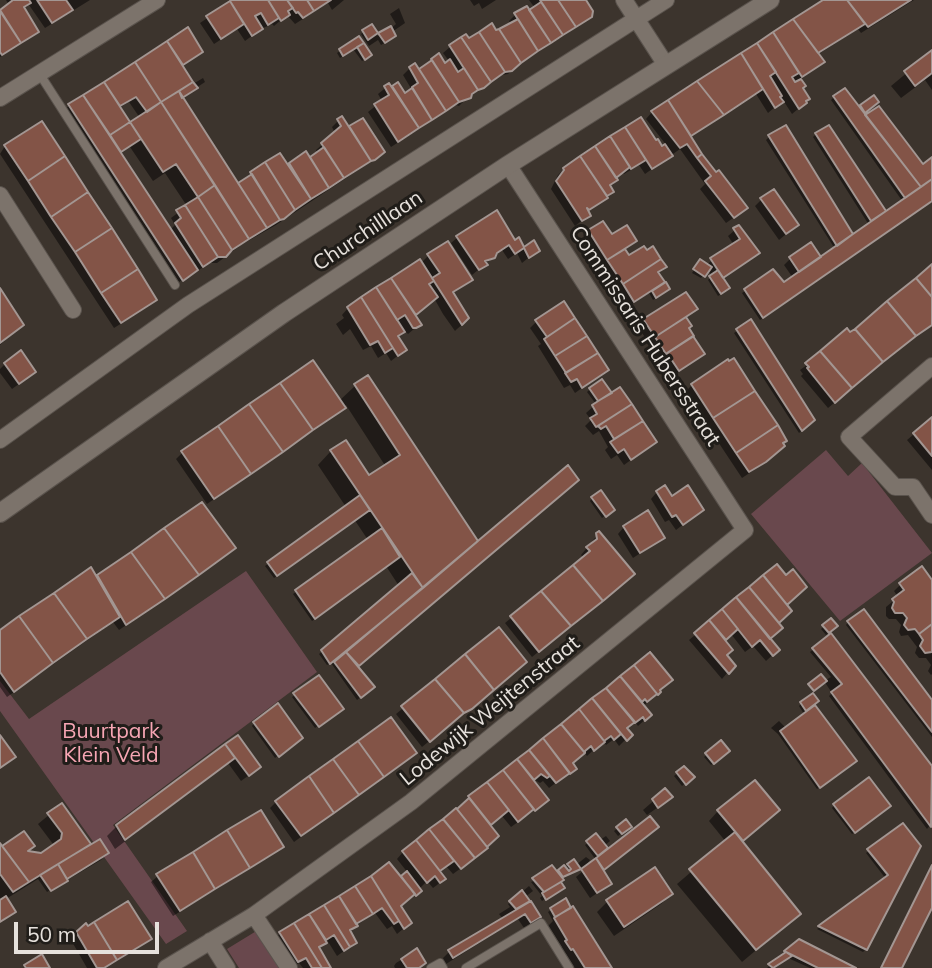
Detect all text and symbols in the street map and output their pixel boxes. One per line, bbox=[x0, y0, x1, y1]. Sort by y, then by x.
street label: Churchilllaan bbox=[309, 185, 427, 277]
street label: Commissaris Hubersstraat bbox=[564, 221, 726, 451]
street label: Lodewijk Weijtenstraat bbox=[395, 631, 585, 791]
park label: Buurtpark Klein Veld bbox=[62, 719, 160, 769]
scale bar bbox=[18, 908, 163, 952]
text: 50 m bbox=[27, 921, 76, 947]

